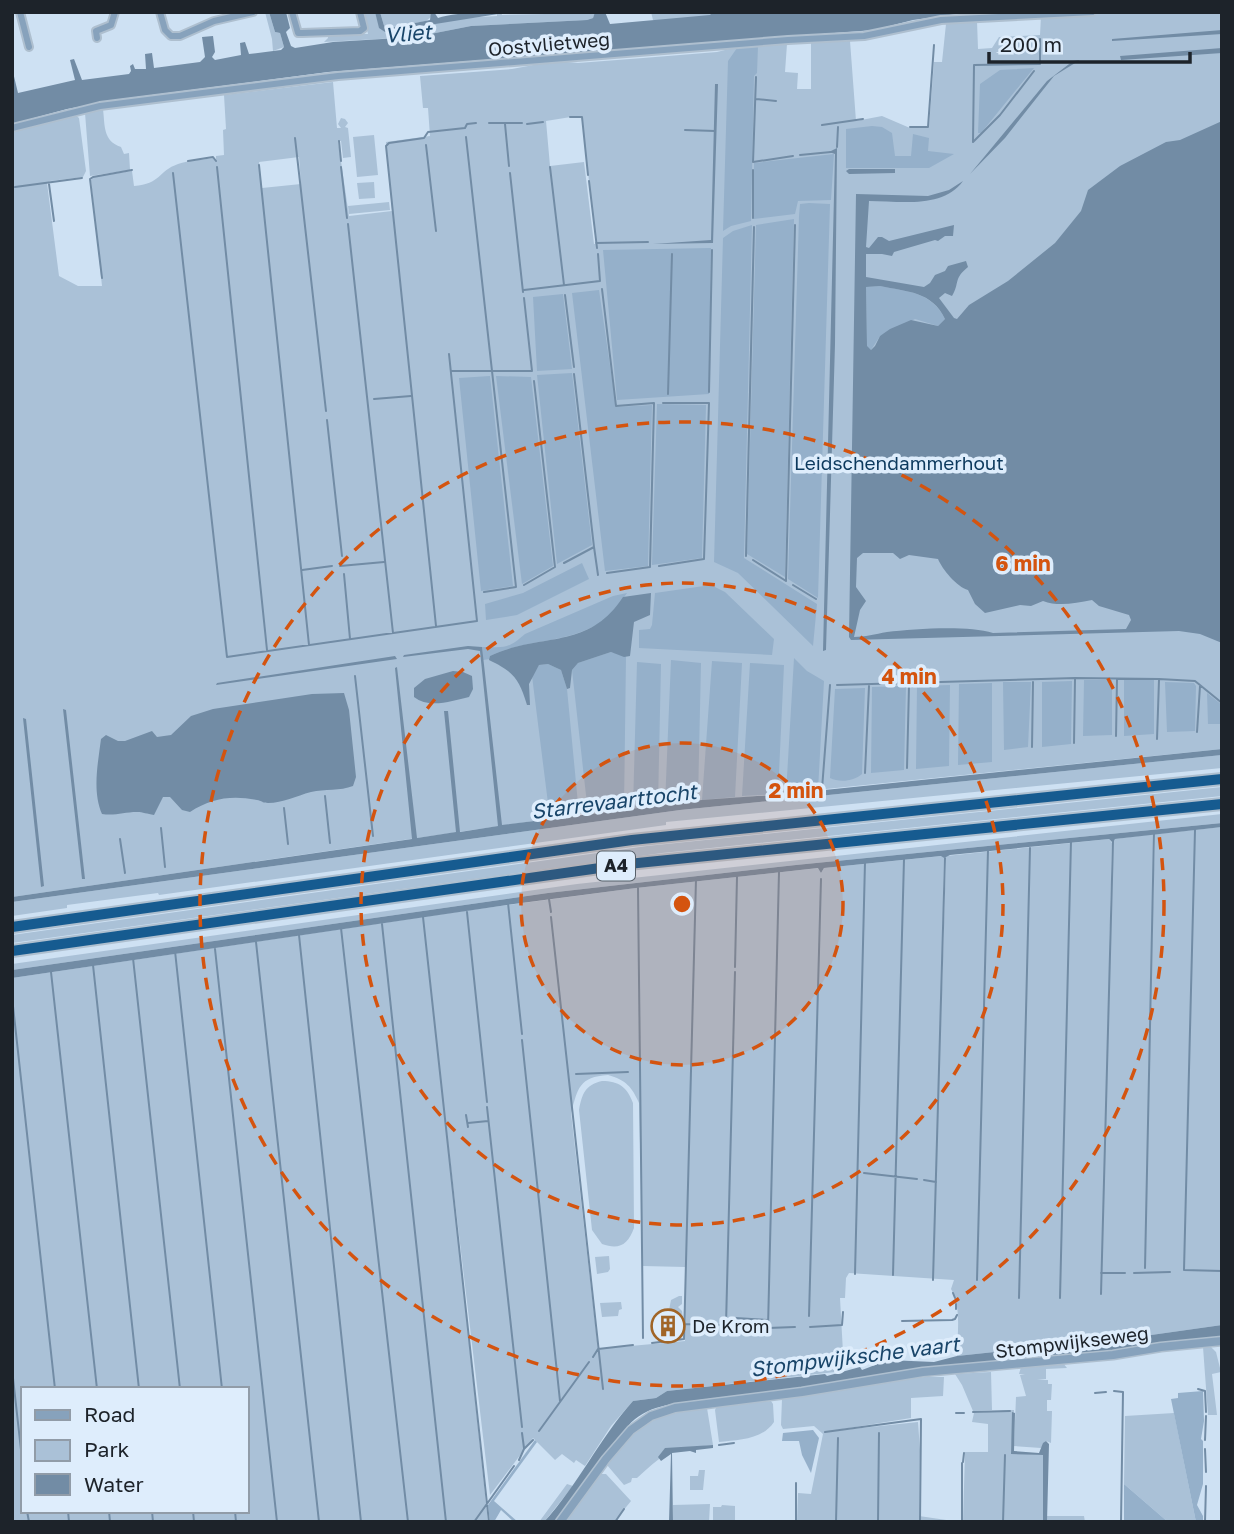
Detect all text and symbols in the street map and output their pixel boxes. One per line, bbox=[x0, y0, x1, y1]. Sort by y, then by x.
water label: Vliet bbox=[383, 18, 435, 48]
scale bar bbox=[989, 21, 1190, 65]
street label: Oostvlietweg bbox=[487, 27, 611, 60]
text: 200 m bbox=[1000, 31, 1062, 57]
park label: Leidschendammerhout bbox=[794, 451, 1004, 474]
text: 6 min bbox=[995, 550, 1051, 576]
text: 4 min bbox=[881, 663, 937, 689]
text: 2 min bbox=[769, 777, 823, 803]
water label: Starrevaarttocht bbox=[530, 778, 701, 824]
road number: A4 bbox=[597, 852, 635, 880]
centre of rings bbox=[670, 892, 694, 916]
building icon: De Krom bbox=[649, 1307, 687, 1345]
place label: De Krom bbox=[692, 1314, 770, 1337]
street label: Stompwijkseweg bbox=[994, 1321, 1150, 1362]
water label: Stompwijksche vaart bbox=[749, 1330, 963, 1382]
legend bbox=[21, 1387, 248, 1513]
text: Road bbox=[84, 1401, 135, 1427]
text: Park bbox=[84, 1436, 130, 1462]
text: Water bbox=[84, 1471, 144, 1497]

